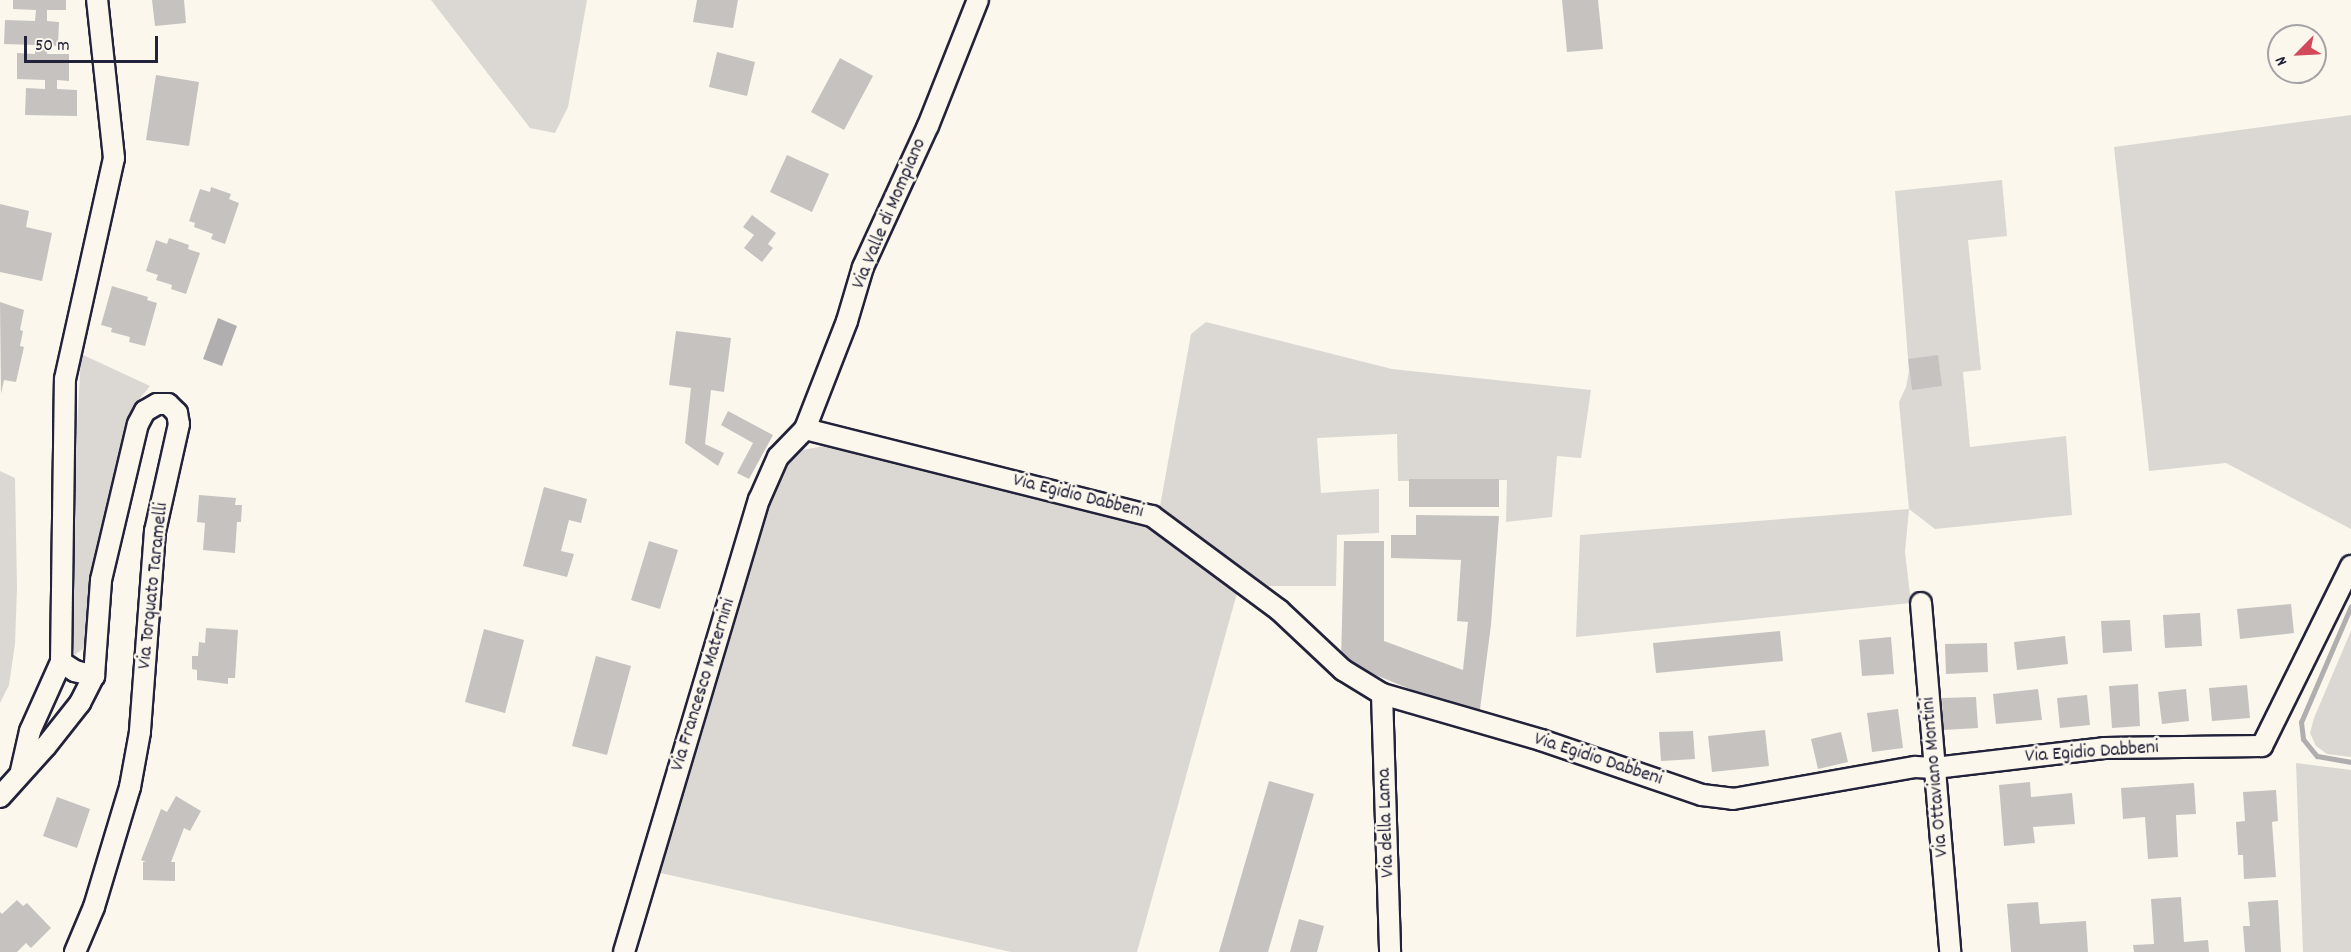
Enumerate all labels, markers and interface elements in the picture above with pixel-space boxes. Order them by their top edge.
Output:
scale bar [27,24,160,62]
north arrow [2267,24,2327,84]
text: 50 m [35,34,70,59]
text: N [2270,52,2294,69]
street label: Via Valle di Mompiano [847,135,933,293]
street label: Via Egidio Dabbeni [1010,469,1146,525]
street label: Via Torquato Taramelli [133,501,175,671]
street label: Via Francesco Maternini [666,596,742,774]
street label: Via Ottaviano Montini [1917,696,1955,858]
street label: Via Egidio Dabbeni [1531,728,1665,792]
street label: Via Egidio Dabbeni [2024,736,2160,770]
street label: Via della Lama [1373,768,1401,878]

